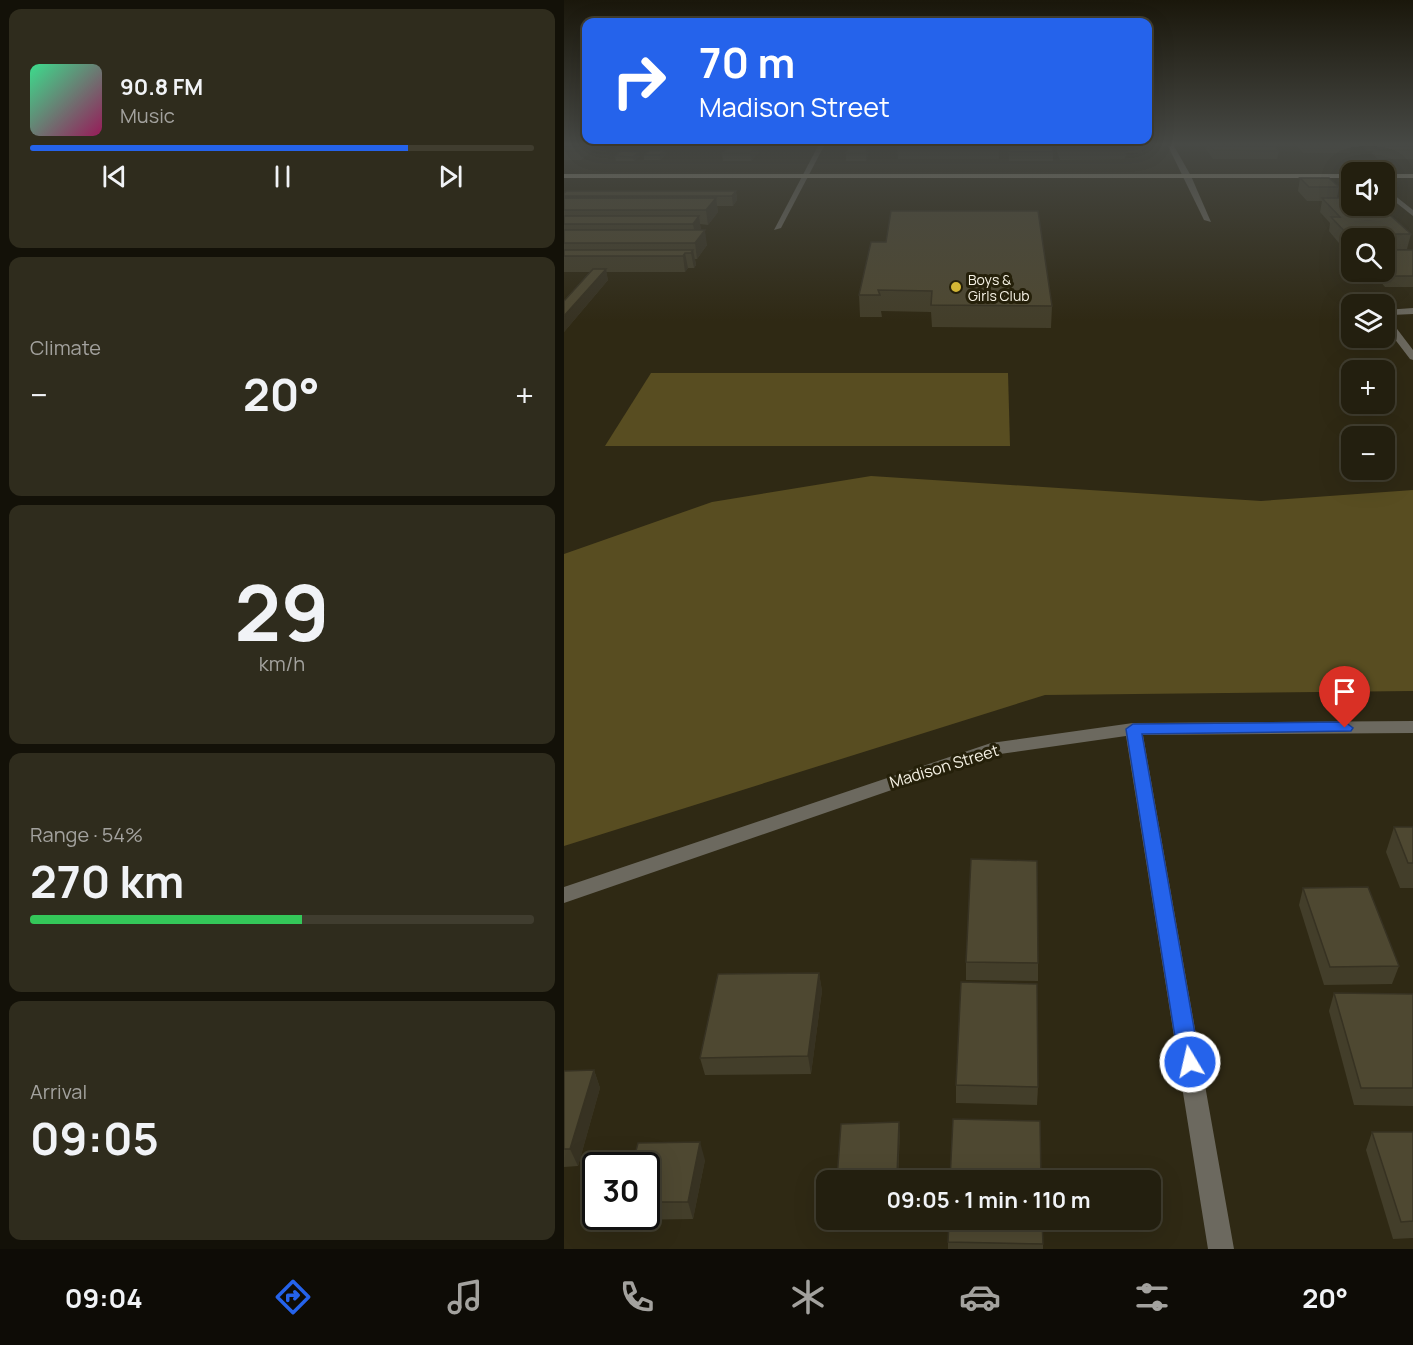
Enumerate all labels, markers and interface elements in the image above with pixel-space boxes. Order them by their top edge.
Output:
text: 70 m [699,33,795,91]
icon: right [600,42,678,120]
text: 90.8 FM [120,72,203,102]
text: Madison Street [699,88,890,125]
text: Music [120,102,175,129]
icon: previous [98,160,131,193]
icon: pause [266,160,299,193]
icon: next [434,160,467,193]
map controls [1341,162,1395,480]
button: sound [1341,162,1395,216]
button: search [1341,228,1395,282]
place label: Boys & Girls Club [968,270,1030,305]
marker: Boys & Girls Club [949,280,963,294]
button: layers [1341,294,1395,348]
text: Climate [30,334,101,361]
button: + [1341,360,1395,414]
text: 20° [243,363,320,425]
text: − [30,372,48,417]
text: + [515,372,534,417]
button: − [1341,426,1395,480]
text: 29 [235,558,329,664]
text: km/h [259,650,305,677]
pin [1319,666,1370,728]
icon: arrive [1328,675,1361,708]
street label: Madison Street [887,739,1001,793]
text: Range · 54% [30,821,143,848]
text: 270 km [30,850,184,912]
position arrow [1158,1030,1222,1094]
text: Arrival [30,1078,87,1105]
text: 09:05 [30,1107,159,1169]
speed limit sign: 30 [582,1152,660,1230]
text: 09:05 · 1 min · 110 m [886,1185,1091,1215]
icon: directions [272,1276,314,1318]
icon: music [444,1276,486,1318]
icon: phone [616,1276,658,1318]
icon: climate [787,1276,829,1318]
icon: car [959,1276,1001,1318]
icon: filters [1131,1276,1173,1318]
text: 09:04 [65,1279,143,1316]
text: 20° [1302,1279,1348,1316]

